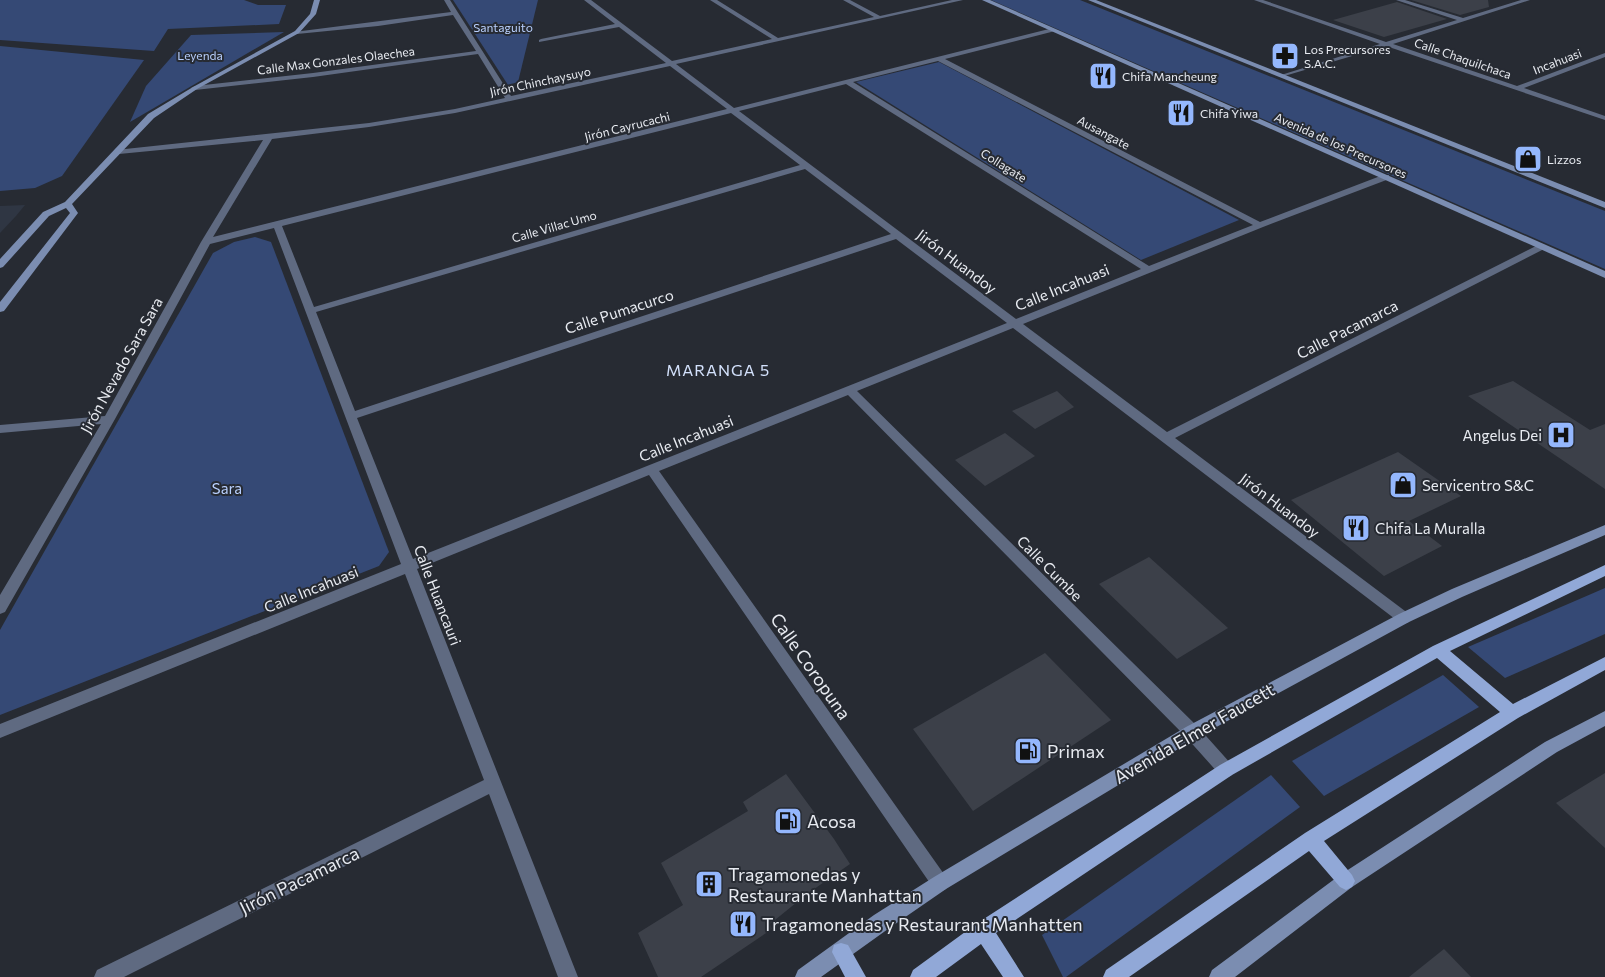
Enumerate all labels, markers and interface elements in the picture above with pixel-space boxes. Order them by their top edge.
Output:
park label: Santaguito [473,20,533,34]
street label: Calle Chaquilchaca [1413,35,1513,81]
pharmacy icon: Los Precursores S.A.C. [1270,41,1300,71]
place label: Los Precursores S.A.C. [1304,42,1390,70]
street label: Calle Max Gonzales Olaechea [256,43,416,77]
street label: Incahuasi [1531,45,1583,77]
park label: Leyenda [177,48,223,62]
restaurant icon: Chifa Mancheung [1088,61,1118,91]
street label: Jirón Chinchaysuyo [488,63,592,100]
place label: Chifa Mancheung [1122,69,1218,83]
restaurant icon: Chifa Yiwa [1166,98,1196,128]
place label: Chifa Yiwa [1200,106,1258,120]
street label: Jirón Cayrucachi [583,109,671,144]
street label: Avenida de los Precursores [1273,109,1409,181]
street label: Ausangate [1075,112,1133,152]
shop icon: Lizzos [1513,144,1543,174]
street label: Collagate [978,145,1030,185]
place label: Lizzos [1547,152,1581,166]
street label: Calle Villac Umo [510,207,598,245]
street label: Jirón Huandoy [913,225,1001,297]
street label: Calle Incahuasi [1012,260,1112,314]
street label: Calle Pumacurco [562,285,676,337]
street label: Jirón Nevado Sara Sara [76,294,166,436]
street label: Calle Pacamarca [1293,296,1401,362]
district label: MARANGA 5 [666,360,770,379]
street label: Calle Incahuasi [636,411,736,465]
hospital icon: Angelus Dei [1546,420,1576,450]
place label: Angelus Dei [1462,426,1542,444]
street label: Jirón Huandoy [1236,469,1324,541]
shop icon: Servicentro S&C [1388,470,1418,500]
place label: Servicentro S&C [1422,476,1534,494]
park label: Sara [212,479,242,497]
restaurant icon: Chifa La Muralla [1341,513,1371,543]
place label: Chifa La Muralla [1375,519,1485,537]
street label: Calle Cumbe [1014,532,1086,604]
street label: Calle Huancauri [411,542,465,648]
street label: Calle Incahuasi [261,562,361,616]
street label: Calle Coropuna [766,609,856,723]
street label: Avenida Elmer Faucett [1110,678,1278,788]
fuel station icon: Primax [1013,736,1043,766]
place label: Primax [1047,740,1105,762]
fuel station icon: Acosa [773,806,803,836]
place label: Acosa [807,810,856,832]
street label: Jirón Pacamarca [235,841,363,919]
place label: Tragamonedas y Restaurante Manhattan [728,863,922,906]
building icon: Tragamonedas y Restaurante Manhattan [694,869,724,899]
restaurant icon: Tragamonedas y Restaurant Manhatten [728,909,758,939]
place label: Tragamonedas y Restaurant Manhatten [762,913,1082,935]

